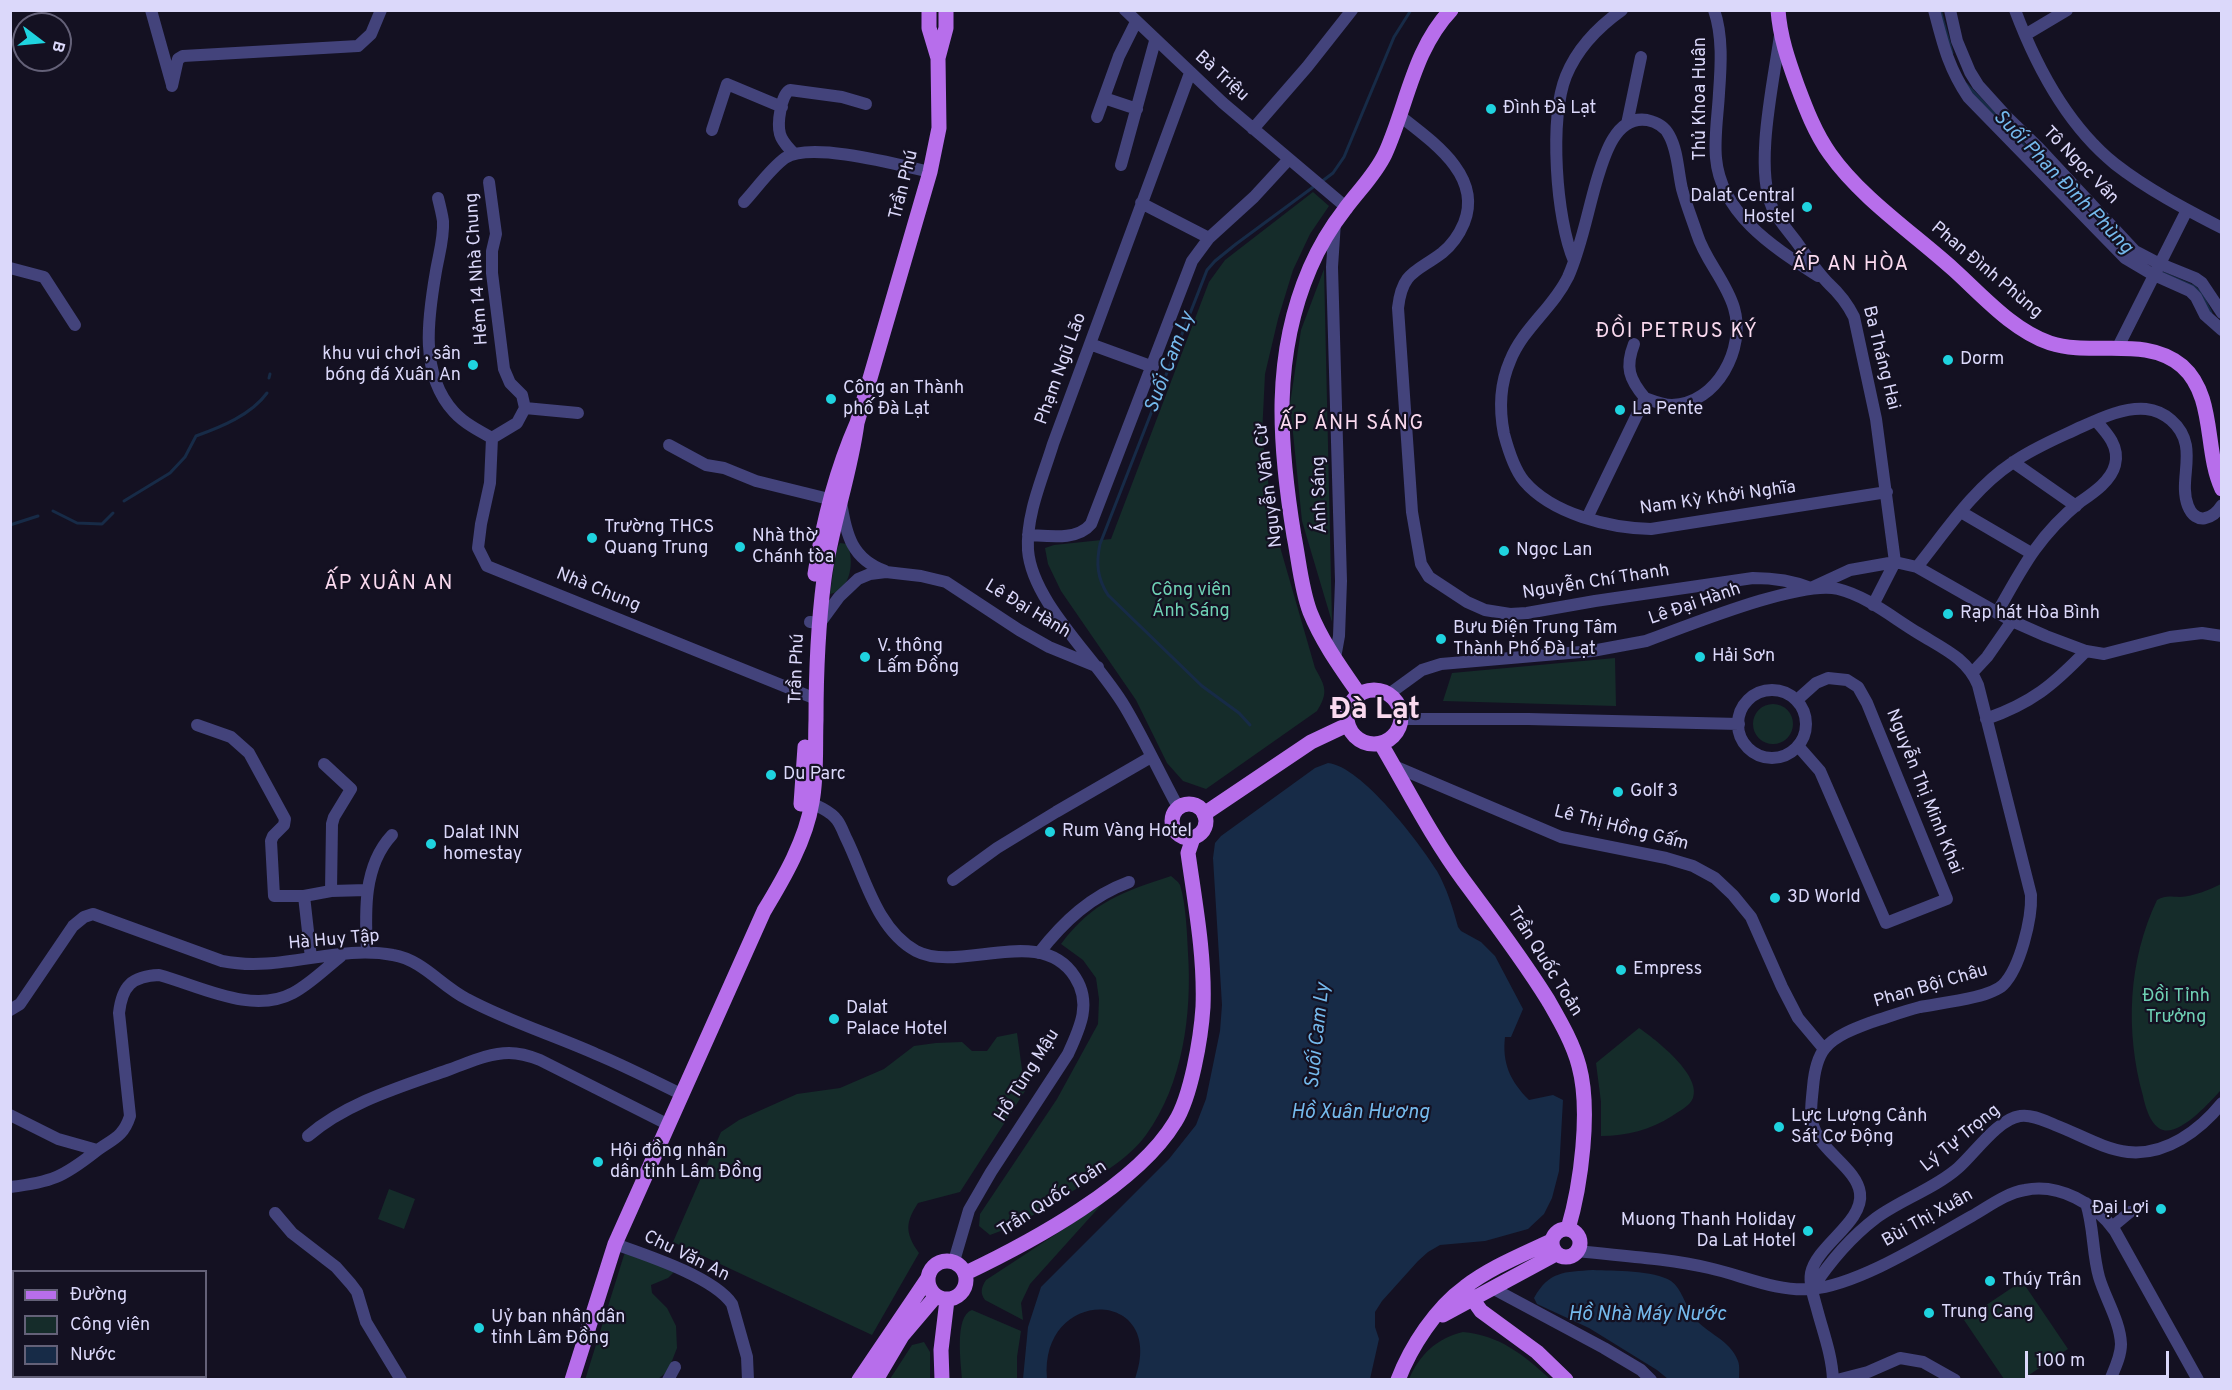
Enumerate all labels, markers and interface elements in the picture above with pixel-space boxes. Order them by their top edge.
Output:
north arrow [12,12,72,72]
street label: Thủ Khoa Huân [1690,37,1712,161]
text: B [46,38,69,54]
street label: Bà Triệu [1189,47,1253,107]
place label: Đình Đà Lạt [1503,98,1596,120]
marker: Đình Đà Lạt [1484,102,1498,116]
water label: Suối Phan Đình Phùng [1987,106,2137,260]
street label: Tô Ngọc Vân [2037,122,2123,210]
street label: Trần Phú [886,148,924,222]
place label: Dalat Central Hostel [1690,186,1795,228]
street label: Hẻm 14 Nhà Chung [462,192,494,346]
marker: Dalat Central Hostel [1800,200,1814,214]
street label: Phan Đình Phùng [1926,218,2046,324]
district label: ẤP AN HÒA [1792,254,1910,278]
street label: Ba Tháng Hai [1857,304,1903,412]
water label: Suối Cam Ly [1141,309,1201,417]
street label: Phạm Ngũ Lão [1032,310,1092,428]
district label: ĐỒI PETRUS KÝ [1596,321,1758,345]
place label: khu vui chơi , sân bóng đá Xuân An [322,344,461,386]
place label: Dorm [1960,349,2004,371]
marker: Dorm [1941,353,1955,367]
marker: khu vui chơi , sân bóng đá Xuân An [466,358,480,372]
place label: Công an Thành phố Đà Lạt [843,378,964,420]
marker: Công an Thành phố Đà Lạt [824,392,838,406]
place label: La Pente [1632,399,1703,421]
marker: La Pente [1613,403,1627,417]
district label: ẤP ÁNH SÁNG [1279,413,1425,437]
street label: Nguyễn Văn Cừ [1252,421,1288,549]
street label: Ánh Sáng [1309,456,1333,534]
street label: Nam Kỳ Khởi Nghĩa [1639,477,1797,521]
place label: Trường THCS Quang Trung [604,517,714,560]
place label: Nhà thờ Chánh tòa [752,526,834,568]
marker: Trường THCS Quang Trung [585,531,599,545]
marker: Nhà thờ Chánh tòa [733,540,747,554]
place label: Ngọc Lan [1516,540,1592,562]
marker: Ngọc Lan [1497,544,1511,558]
street label: Nguyễn Chí Thanh [1521,561,1671,605]
street label: Nhà Chung [553,564,643,618]
district label: ẤP XUÂN AN [324,573,454,597]
street label: Lê Đại Hành [980,576,1074,644]
street label: Lê Đại Hành [1646,579,1744,631]
park label: Công viên Ánh Sáng [1151,580,1231,622]
place label: Rạp hát Hòa Bình [1960,603,2100,625]
marker: Rạp hát Hòa Bình [1941,607,1955,621]
place label: Bưu Điện Trung Tâm Thành Phố Đà Lạt [1453,618,1618,660]
marker: Bưu Điện Trung Tâm Thành Phố Đà Lạt [1434,632,1448,646]
street label: Trần Phú [786,633,810,705]
place label: V. thông Lấm Đồng [877,636,959,678]
place label: Hải Sơn [1712,646,1775,668]
marker: V. thông Lấm Đồng [858,650,872,664]
marker: Hải Sơn [1693,650,1707,664]
district label: Đà Lạt [1330,694,1420,730]
street label: Nguyễn Thị Minh Khai [1880,706,1966,878]
place label: Du Parc [783,764,846,786]
marker: Du Parc [764,768,778,782]
place label: Golf 3 [1630,781,1678,803]
marker: Golf 3 [1611,785,1625,799]
street label: Lê Thị Hồng Gấm [1551,802,1691,856]
place label: Rum Vàng Hotel [1062,821,1192,843]
place label: Dalat INN homestay [443,823,522,866]
marker: Rum Vàng Hotel [1043,825,1057,839]
marker: Dalat INN homestay [424,837,438,851]
place label: 3D World [1787,887,1861,909]
marker: 3D World [1768,891,1782,905]
street label: Trần Quốc Toản [1502,903,1586,1021]
street label: Hà Huy Tập [287,926,381,956]
place label: Empress [1633,959,1702,981]
street label: Phan Bội Châu [1871,960,1991,1014]
marker: Empress [1614,963,1628,977]
water label: Suối Cam Ly [1302,982,1336,1090]
park label: Đồi Tỉnh Trưởng [2142,986,2210,1028]
place label: Dalat Palace Hotel [846,998,947,1040]
marker: Dalat Palace Hotel [827,1012,841,1026]
street label: Hồ Tùng Mậu [991,1026,1065,1126]
street label: Lý Tự Trọng [1917,1100,2005,1178]
water label: Hồ Xuân Hương [1291,1102,1429,1126]
place label: Lực Lượng Cảnh Sát Cơ Động [1791,1106,1927,1148]
marker: Lực Lượng Cảnh Sát Cơ Động [1772,1120,1786,1134]
place label: Hội đồng nhân dân tỉnh Lâm Đồng [610,1141,762,1184]
marker: Hội đồng nhân dân tỉnh Lâm Đồng [591,1155,605,1169]
street label: Trần Quốc Toản [995,1157,1111,1243]
street label: Bùi Thị Xuân [1879,1185,1977,1253]
place label: Đại Lợi [2092,1198,2149,1220]
marker: Đại Lợi [2154,1202,2168,1216]
place label: Muong Thanh Holiday Da Lat Hotel [1621,1210,1796,1252]
marker: Muong Thanh Holiday Da Lat Hotel [1801,1224,1815,1238]
street label: Chu Văn An [639,1227,733,1287]
legend [12,1270,207,1378]
place label: Thúy Trân [2002,1270,2082,1292]
marker: Thúy Trân [1983,1274,1997,1288]
text: Đường [70,1284,127,1307]
place label: Trung Cang [1941,1302,2034,1324]
water label: Hồ Nhà Máy Nước [1568,1304,1726,1328]
marker: Trung Cang [1922,1306,1936,1320]
place label: Uỷ ban nhân dân tỉnh Lâm Đồng [491,1307,625,1350]
text: Công viên [70,1314,150,1337]
marker: Uỷ ban nhân dân tỉnh Lâm Đồng [472,1321,486,1335]
scale bar [2028,1339,2172,1377]
text: Nước [70,1344,116,1367]
text: 100 m [2036,1350,2085,1373]

